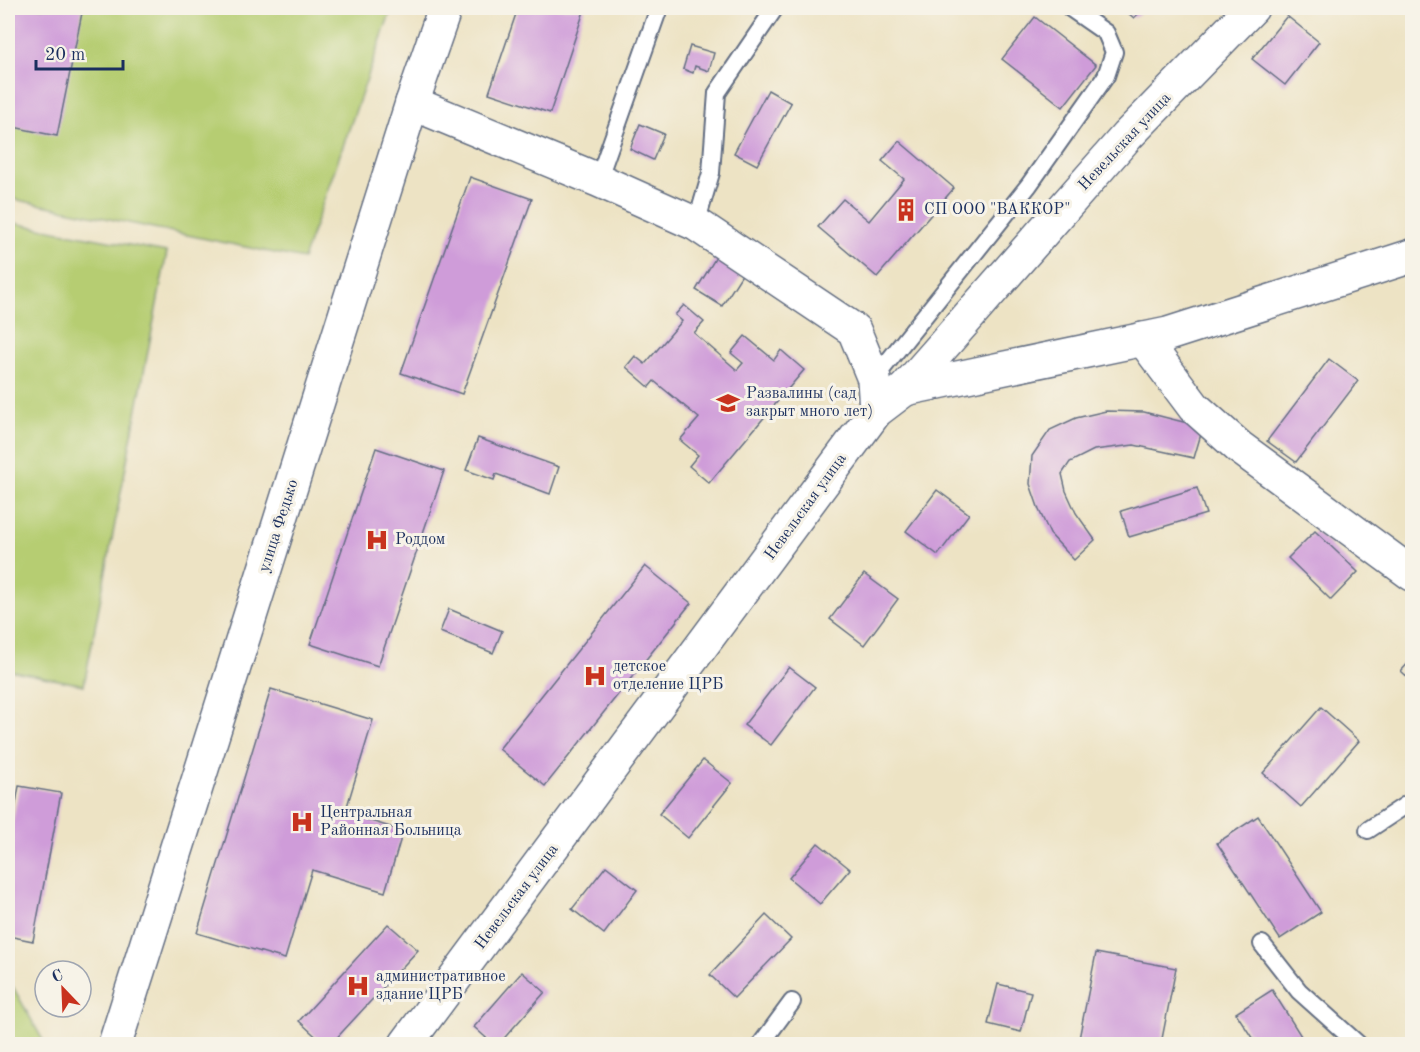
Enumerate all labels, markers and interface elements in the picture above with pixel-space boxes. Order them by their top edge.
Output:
scale bar [36,33,123,71]
text: 20 m [45,46,85,64]
street label: Невельская улица [1076,90,1174,194]
building icon: СП ООО "ВАККОР" [893,197,919,223]
place label: СП ООО "ВАККОР" [924,202,1071,218]
place label: Развалины (сад закрыт много лет) [746,385,873,420]
school or university icon: Развалины (сад закрыт много лет) [715,390,741,416]
street label: Невельская улица [762,451,850,563]
street label: улица Федько [256,478,302,574]
hospital icon: Роддом [364,527,390,553]
place label: Роддом [395,532,445,548]
place label: детское отделение ЦРБ [613,659,723,693]
hospital icon: детское отделение ЦРБ [582,663,608,689]
place label: Центральная Районная Больница [320,805,462,839]
hospital icon: Центральная Районная Больница [289,809,315,835]
street label: Невельская улица [472,841,562,953]
north arrow [33,959,93,1019]
text: С [50,968,66,986]
place label: административное здание ЦРБ [376,969,506,1003]
hospital icon: административное здание ЦРБ [345,973,371,999]

